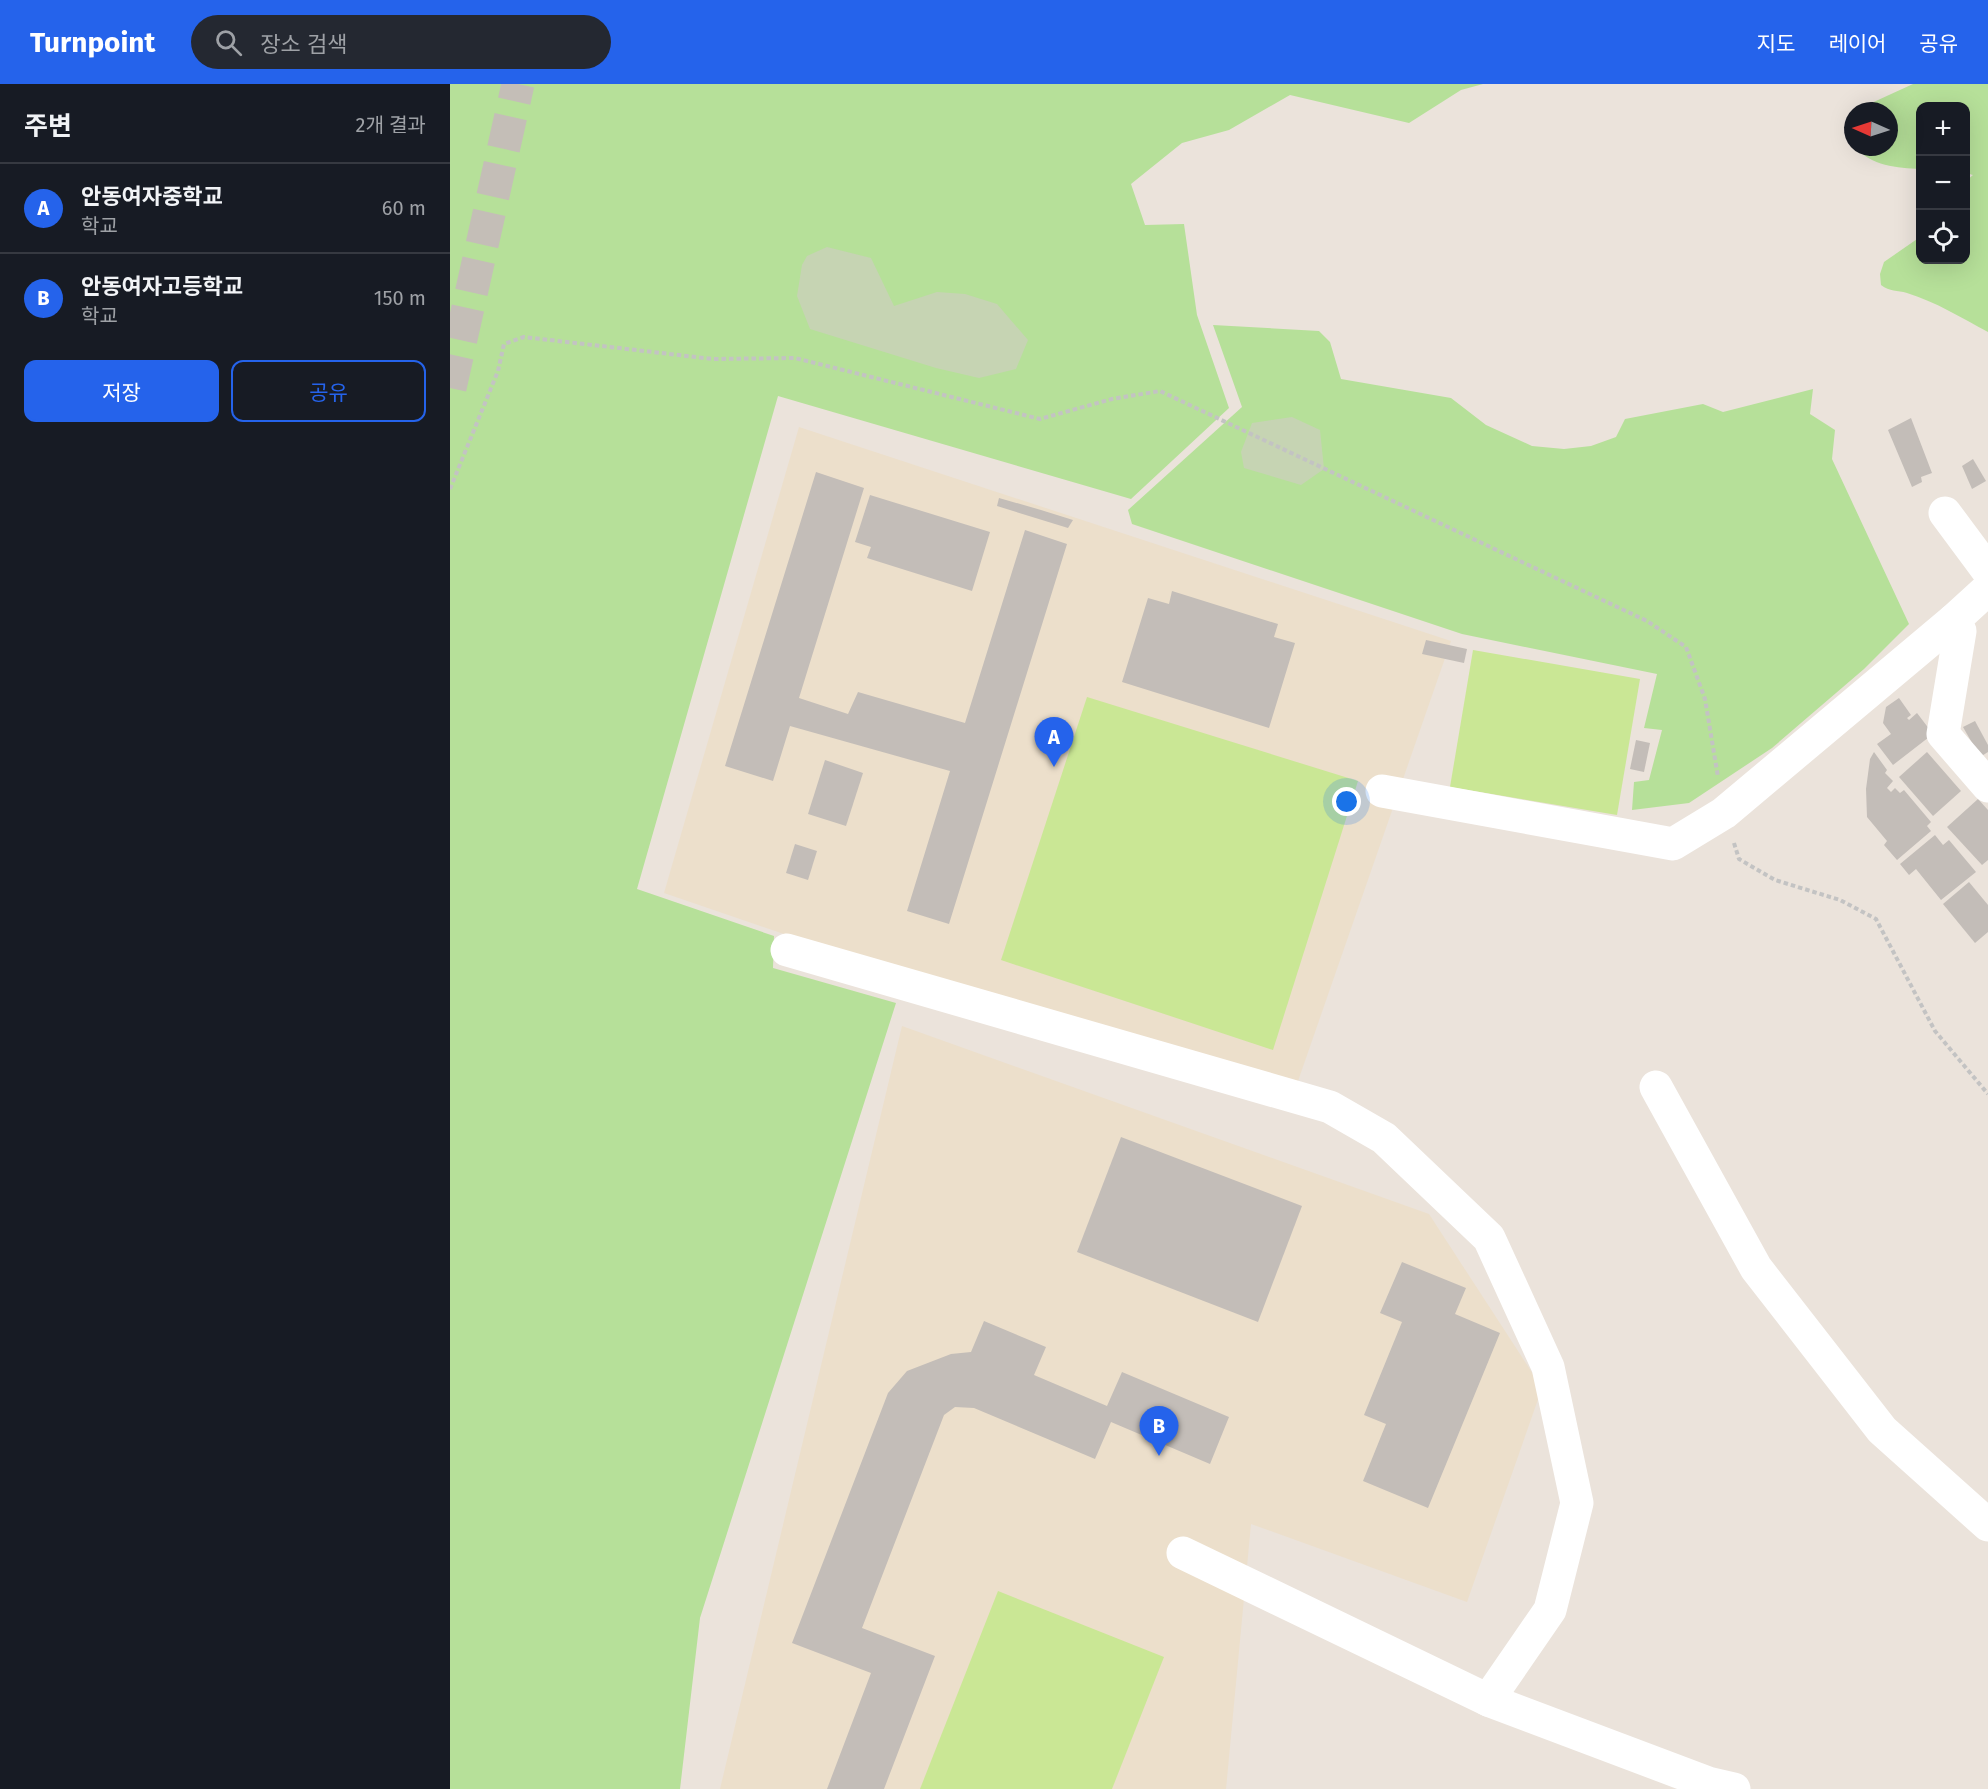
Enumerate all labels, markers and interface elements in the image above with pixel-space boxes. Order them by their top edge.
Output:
search box [191,15,611,69]
text: Turnpoint [30,26,155,59]
icon: search [212,26,245,59]
text: 장소 검색 [260,31,347,58]
text: 지도 [1757,31,1795,57]
text: 레이어 [1828,31,1886,57]
text: 공유 [1919,31,1958,57]
north arrow [1844,102,1898,156]
map controls [1916,102,1970,264]
button: + [1916,102,1970,156]
text: 주변 [24,111,72,142]
text: 2개 결과 [356,113,426,137]
button: − [1916,156,1970,210]
text: 안동여자중학교 [81,183,223,210]
text: A [38,196,49,220]
text: 60 m [382,196,426,220]
button: locate [1916,210,1970,264]
text: 학교 [81,214,118,238]
text: 안동여자고등학교 [81,273,243,300]
text: B [37,286,50,310]
text: 150 m [374,286,426,310]
text: 학교 [81,304,118,328]
button: 저장 [24,360,219,422]
button: 공유 [231,360,426,422]
pin: A [1034,718,1074,767]
your location [1332,787,1361,816]
pin: B [1140,1406,1178,1456]

